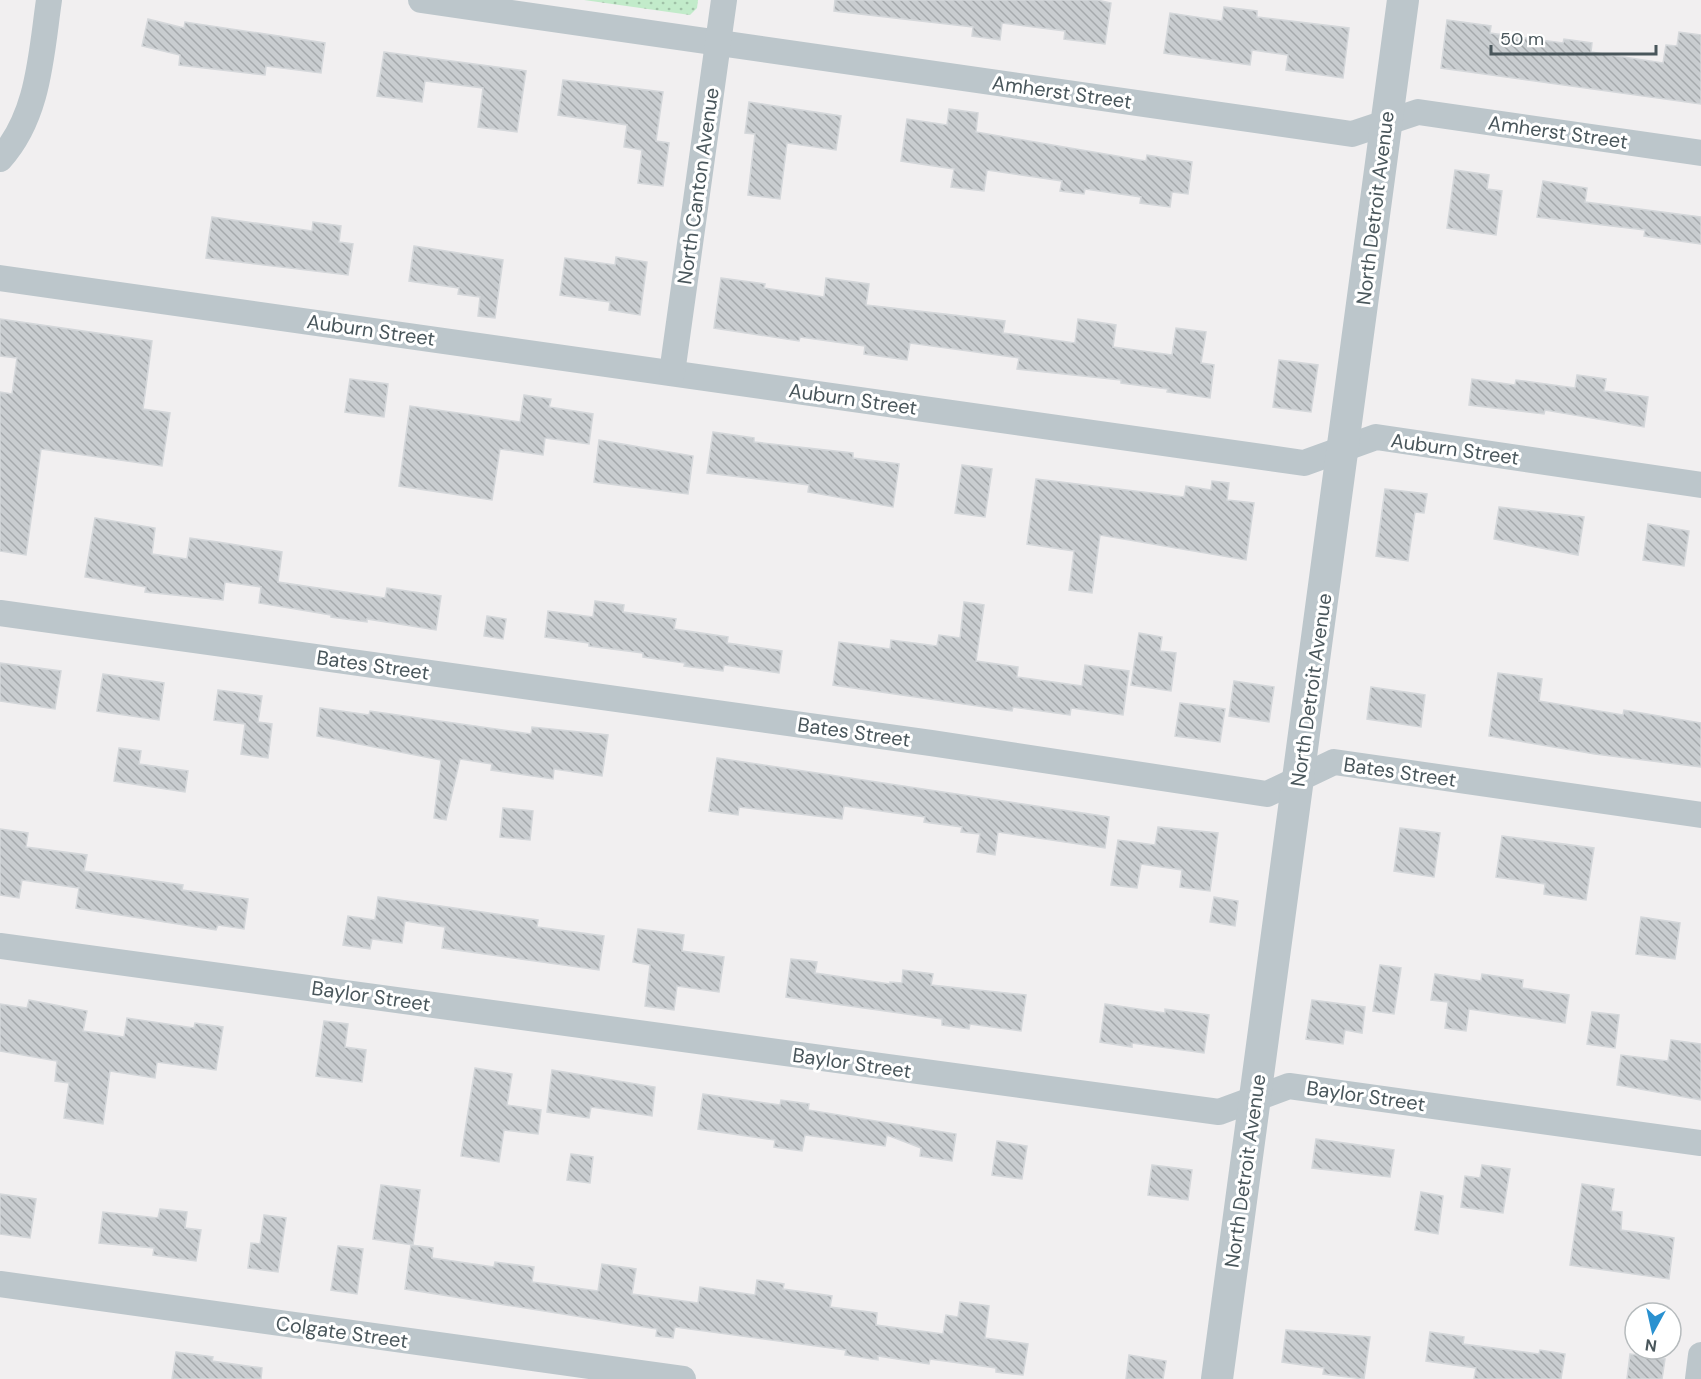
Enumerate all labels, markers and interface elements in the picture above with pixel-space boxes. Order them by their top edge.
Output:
scale bar [1491,18,1656,56]
text: 50 m [1500,27,1544,51]
street label: Amherst Street [990,69,1134,115]
street label: North Canton Avenue [671,86,725,286]
street label: Amherst Street [1486,109,1630,155]
street label: North Detroit Avenue [1350,110,1400,306]
street label: Auburn Street [305,308,437,352]
street label: Auburn Street [787,377,919,421]
street label: Auburn Street [1389,427,1521,471]
street label: North Detroit Avenue [1285,592,1337,788]
street label: Bates Street [315,644,431,686]
street label: Bates Street [796,711,912,753]
street label: Bates Street [1342,751,1458,793]
street label: Baylor Street [310,975,432,1017]
street label: Baylor Street [791,1042,913,1084]
street label: North Detroit Avenue [1219,1073,1271,1269]
street label: Baylor Street [1305,1075,1427,1117]
north arrow [1623,1301,1683,1361]
street label: Colgate Street [274,1310,410,1354]
text: N [1644,1334,1658,1357]

